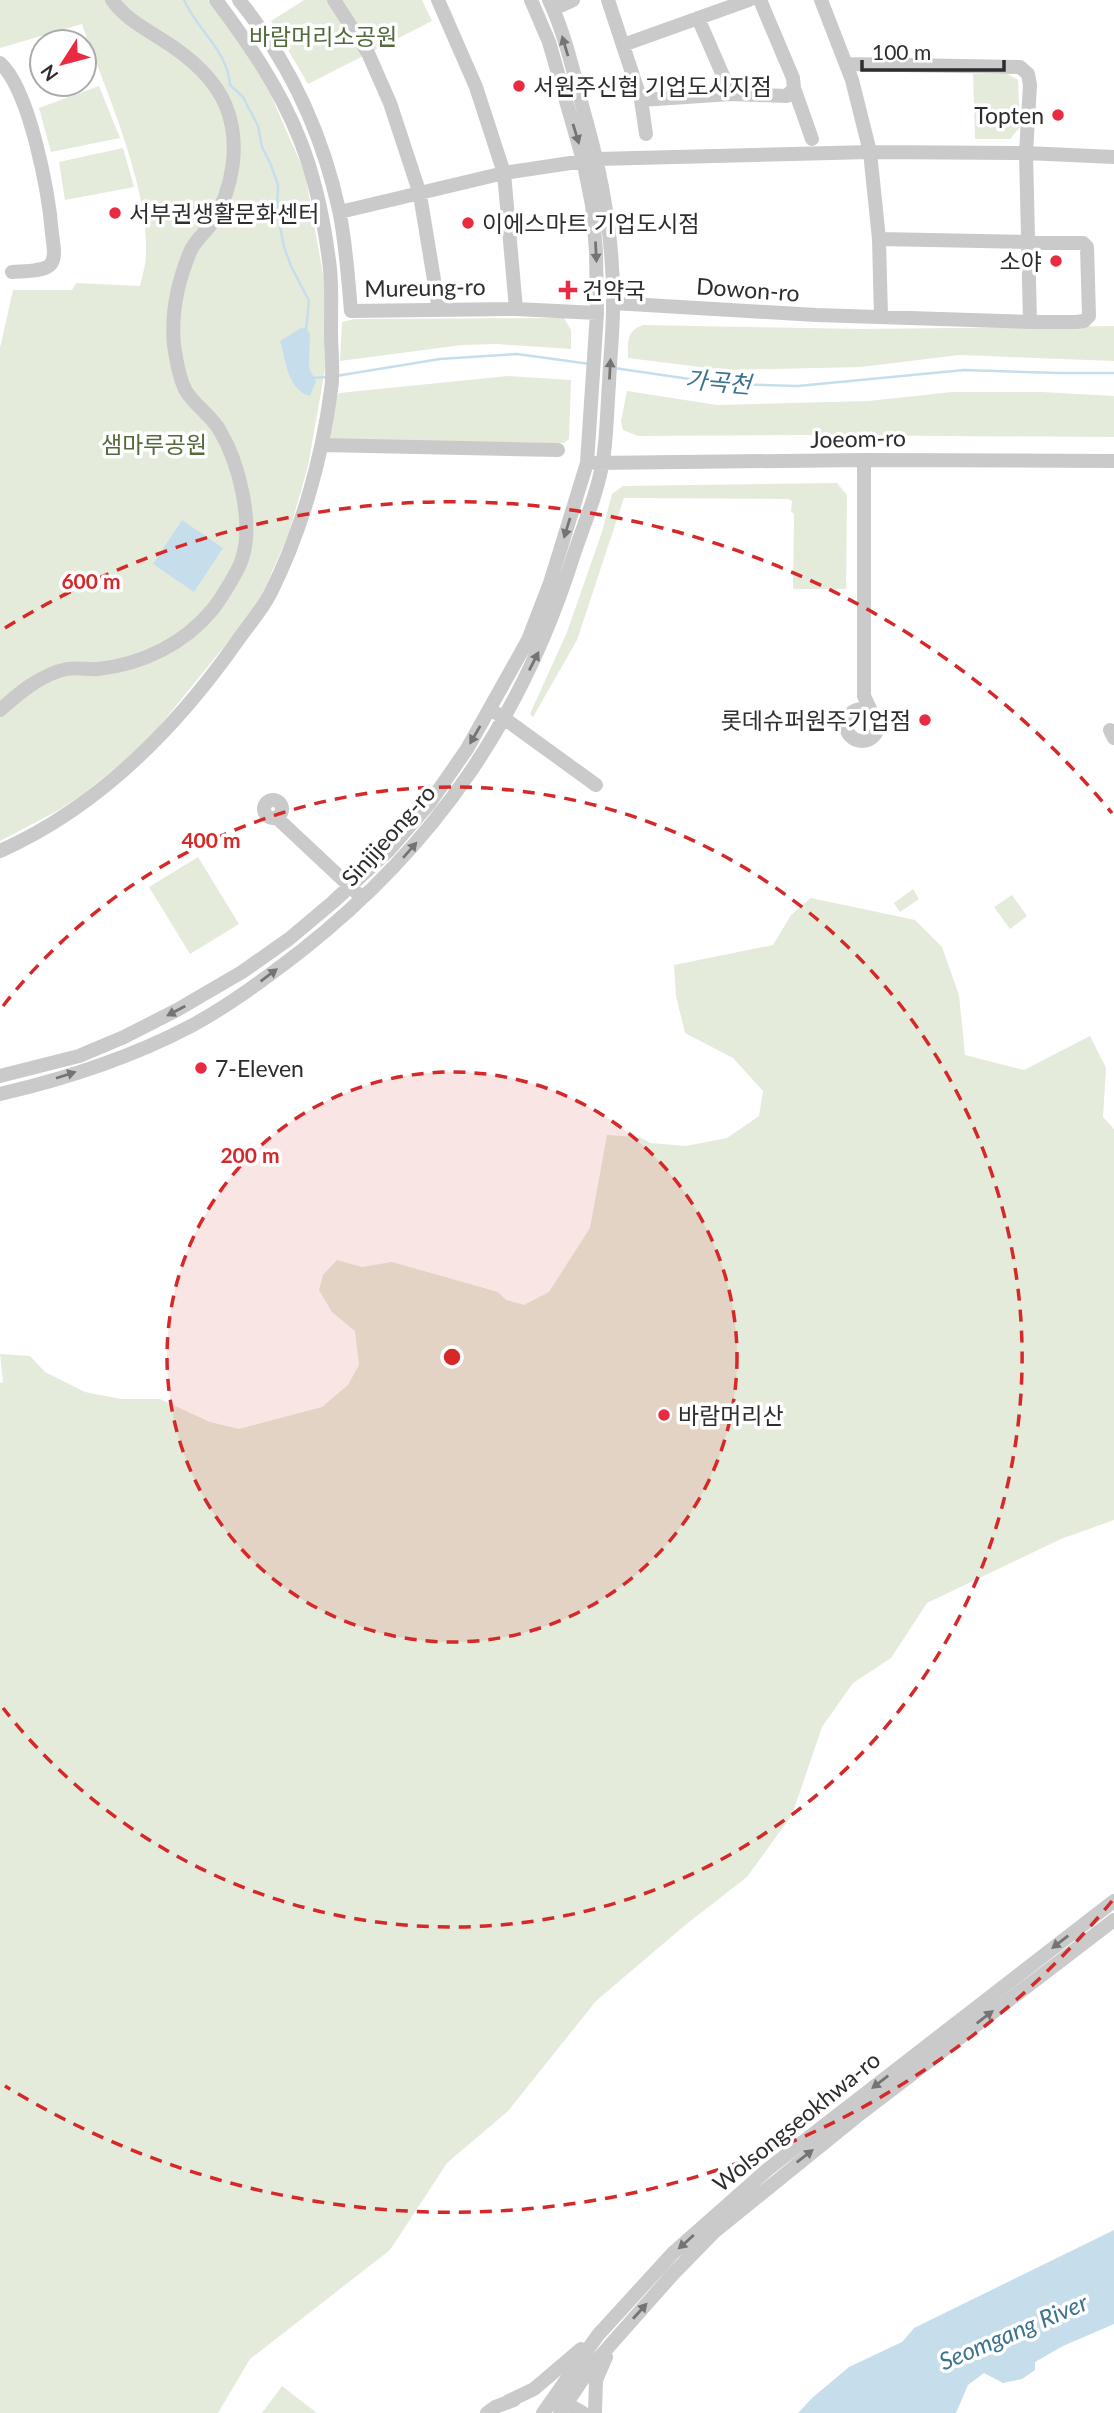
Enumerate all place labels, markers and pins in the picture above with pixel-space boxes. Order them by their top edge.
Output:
place label: 서원주신협 기업도시지점 [533,72,772,100]
marker: 서원주신협 기업도시지점 [511,78,527,94]
place label: Topten [974,101,1044,129]
marker: Topten [1050,107,1066,123]
place label: 서부권생활문화센터 [129,199,319,227]
marker: 서부권생활문화센터 [107,205,123,221]
place label: 이에스마트 기업도시점 [482,209,700,237]
marker: 이에스마트 기업도시점 [460,215,476,231]
place label: 소야 [1000,247,1042,275]
marker: 소야 [1048,253,1064,269]
place label: 건약국 [582,276,645,304]
marker: 건약국 [560,282,576,298]
place label: 롯데슈퍼원주기업점 [721,706,911,734]
marker: 롯데슈퍼원주기업점 [917,712,933,728]
place label: 7-Eleven [215,1054,304,1082]
marker: 7-Eleven [193,1060,209,1076]
centre of rings [440,1345,464,1369]
place label: 바람머리산 [678,1401,784,1429]
marker: 바람머리산 [656,1407,672,1423]

